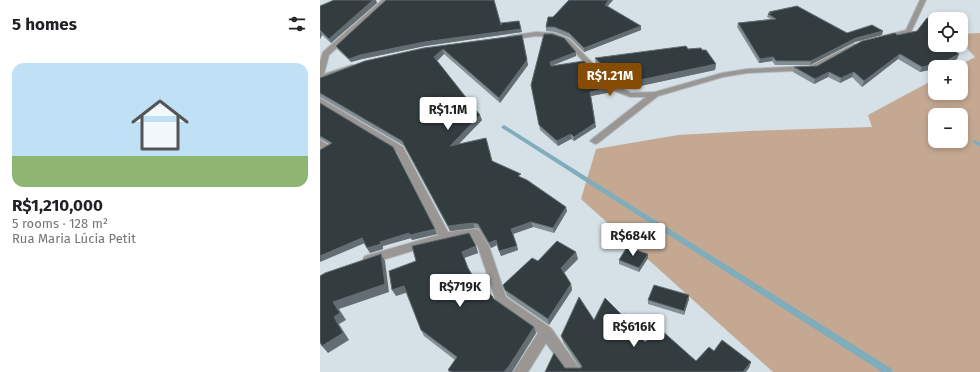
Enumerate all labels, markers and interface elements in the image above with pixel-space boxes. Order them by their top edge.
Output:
map controls [928,12,968,148]
button: locate [928,12,968,52]
icon: filters [286,13,308,35]
text: 5 homes [12,14,77,35]
button: + [928,60,968,100]
pin: R$1.21M [573,63,647,97]
text: R$1.21M [587,68,633,83]
icon: home [124,89,196,161]
pin: R$1.1M [415,97,481,131]
text: R$1.1M [429,102,467,117]
button: − [928,108,968,148]
text: R$1,210,000 [12,195,103,216]
text: 5 rooms · 128 m² [12,216,108,231]
pin: R$684K [600,223,666,257]
text: R$684K [610,228,656,243]
text: Rua Maria Lúcia Petit [12,231,136,246]
pin: R$719K [427,274,493,308]
text: R$719K [439,279,481,294]
pin: R$616K [601,314,667,348]
text: R$616K [612,319,656,334]

